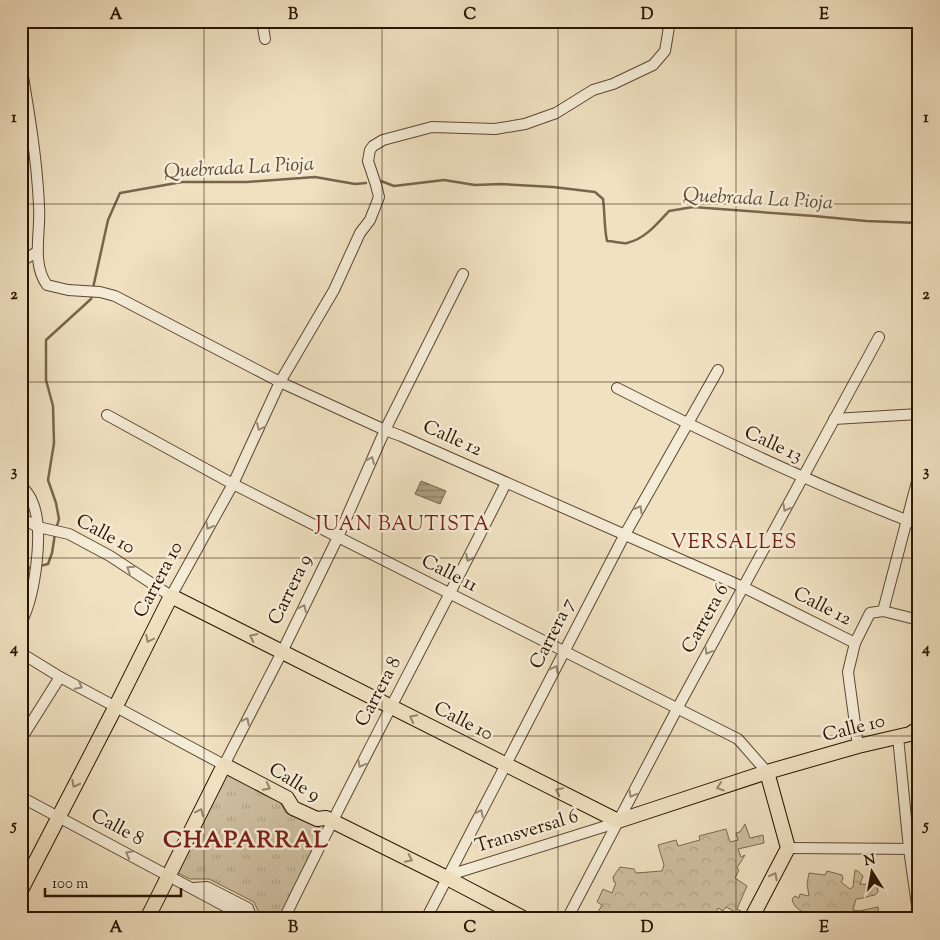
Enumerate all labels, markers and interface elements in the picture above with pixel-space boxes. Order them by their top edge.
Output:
text: A [110,4,123,27]
text: B [288,4,298,27]
text: C [464,4,477,27]
text: D [641,4,654,27]
text: E [819,4,829,27]
text: 1 [11,107,17,130]
text: 1 [923,107,929,130]
water label: Quebrada La Pioja [163,151,315,187]
water label: Quebrada La Pioja [682,182,834,218]
text: 2 [10,284,18,307]
text: 2 [922,284,930,307]
street label: Calle 12 [418,414,486,464]
street label: Calle 13 [740,420,806,470]
one-way arrow [255,422,266,431]
one-way arrow [365,456,376,465]
text: 3 [11,461,18,484]
text: 3 [923,461,930,484]
one-way arrow [782,503,792,512]
one-way arrow [632,506,642,515]
street label: Calle 10 [71,508,139,562]
district label: JUAN BAUTISTA [315,511,490,540]
one-way arrow [206,521,216,530]
district label: VERSALLES [671,529,797,558]
street label: Carrera 10 [128,537,190,623]
street label: Calle 11 [416,548,482,600]
street label: Carrera 9 [262,550,320,630]
one-way arrow [465,552,475,561]
one-way arrow [126,566,136,575]
street label: Carrera 6 [676,579,736,659]
street label: Calle 12 [788,581,856,633]
street label: Carrera 7 [524,594,583,674]
one-way arrow [297,604,308,613]
one-way arrow [249,633,258,643]
one-way arrow [145,634,155,643]
text: 4 [9,638,18,661]
text: 4 [921,638,930,661]
one-way arrow [705,646,715,655]
street label: Carrera 8 [349,652,409,732]
one-way arrow [549,665,559,674]
one-way arrow [74,680,83,690]
street label: Calle 10 [429,696,497,748]
street label: Calle 10 [820,708,888,750]
one-way arrow [410,714,419,724]
one-way arrow [240,718,250,727]
street label: Calle 9 [263,757,325,809]
one-way arrow [357,758,367,767]
one-way arrow [71,779,81,788]
one-way arrow [262,781,271,791]
one-way arrow [717,782,725,792]
one-way arrow [555,787,564,797]
one-way arrow [628,789,638,798]
street label: Calle 8 [86,803,148,853]
street label: Transversal 6 [472,803,582,861]
one-way arrow [194,809,204,818]
one-way arrow [474,809,484,818]
text: 5 [9,815,17,838]
text: 5 [921,815,929,838]
district label: CHAPARRAL [163,824,329,858]
north arrow [848,848,898,898]
one-way arrow [126,850,135,860]
text: N [863,850,877,872]
one-way arrow [404,853,413,863]
scale bar [45,865,181,897]
one-way arrow [768,872,778,881]
text: 100 m [52,874,89,895]
text: A [110,917,123,940]
text: B [288,917,298,940]
text: C [464,917,477,940]
text: D [641,917,654,940]
text: E [819,917,829,940]

